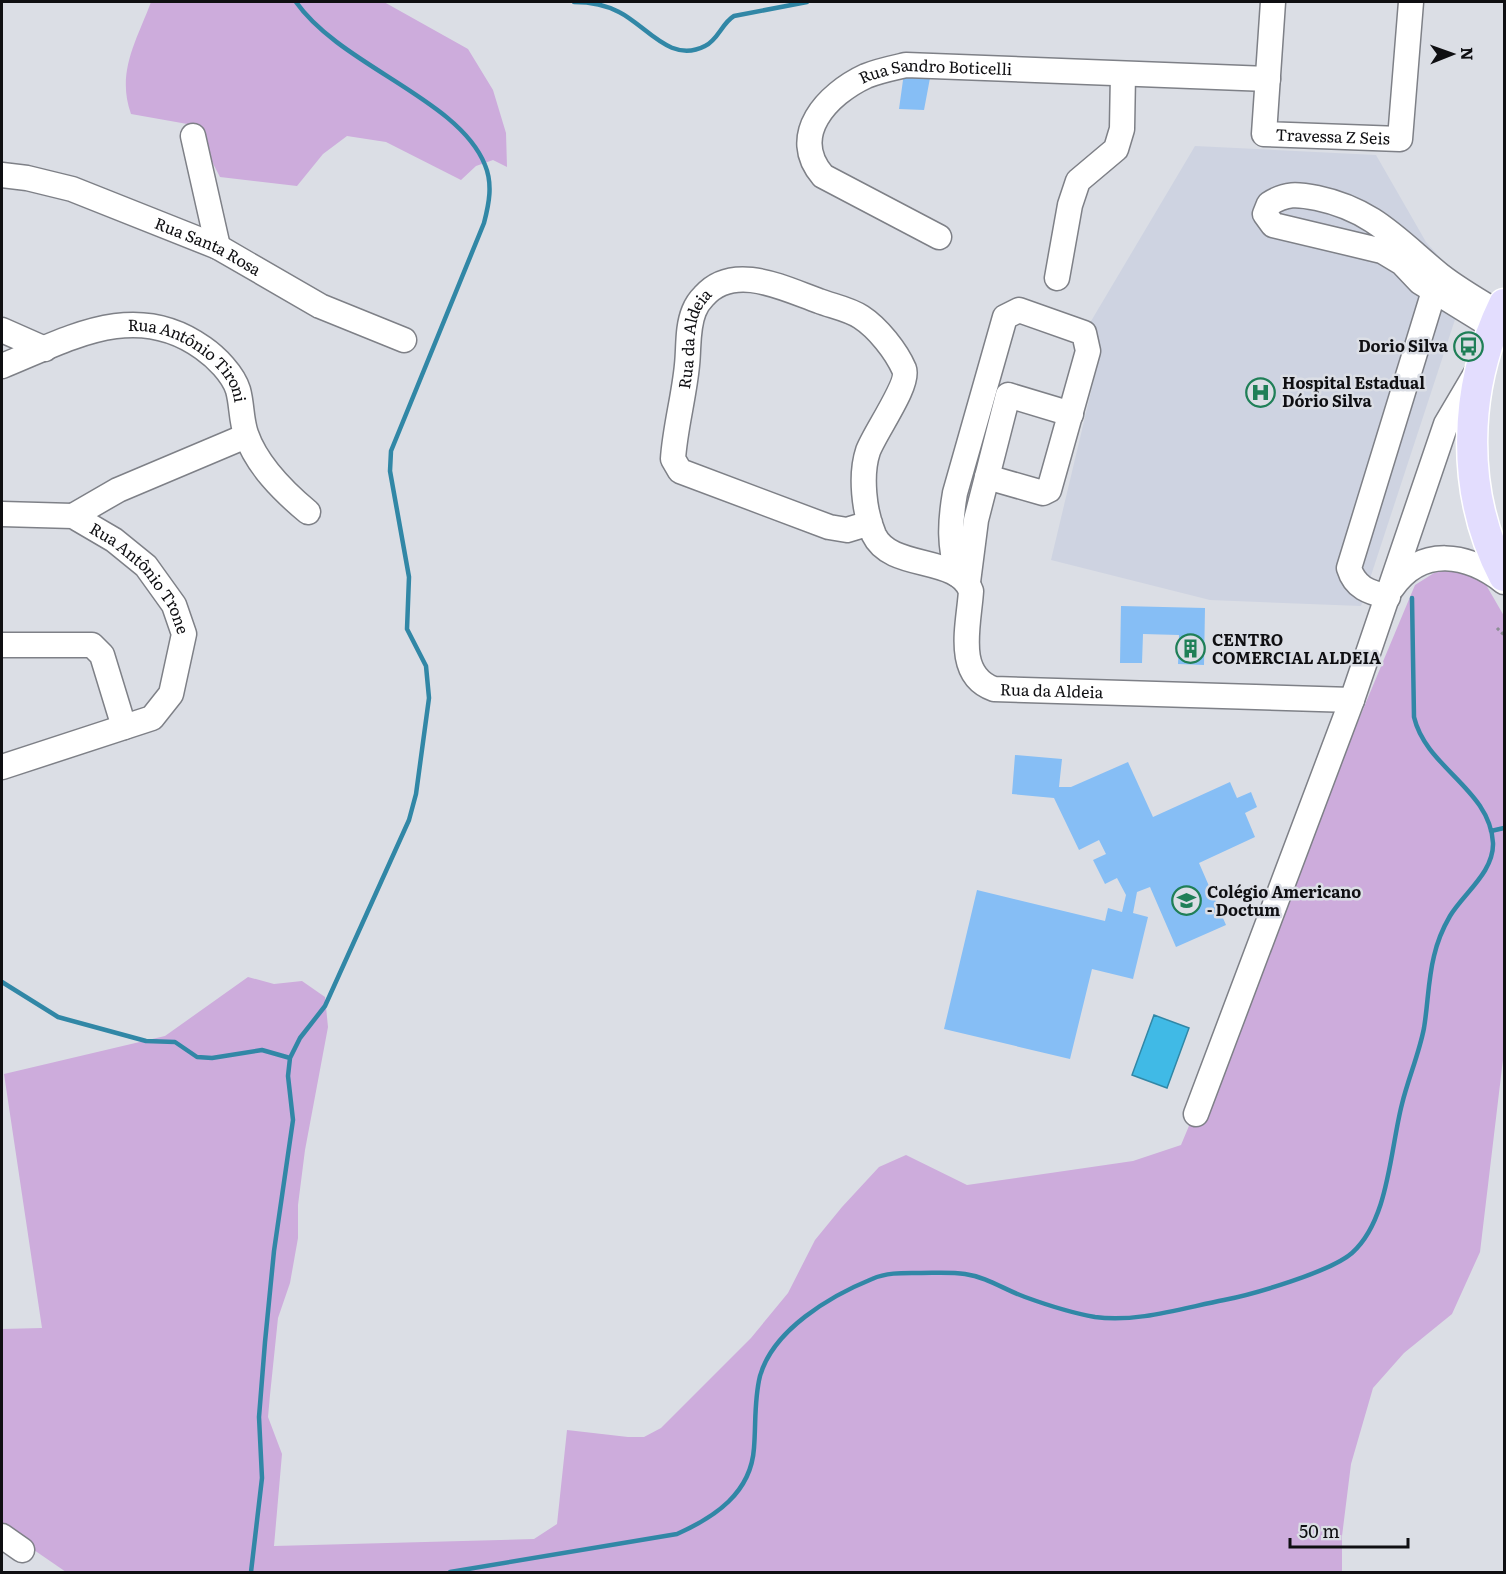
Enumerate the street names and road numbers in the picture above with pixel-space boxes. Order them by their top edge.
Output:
street label: Rua Sandro Boticelli [854,52,1013,89]
street label: Travessa Z Seis [1275,121,1390,150]
street label: Rua Santa Rosa [152,210,266,281]
street label: Rua da Aldeia [671,282,717,391]
street label: Rua Antônio Tironi [128,312,253,404]
street label: Rua Antônio Trone [86,516,196,637]
street label: Rua da Aldeia [1000,676,1104,703]

